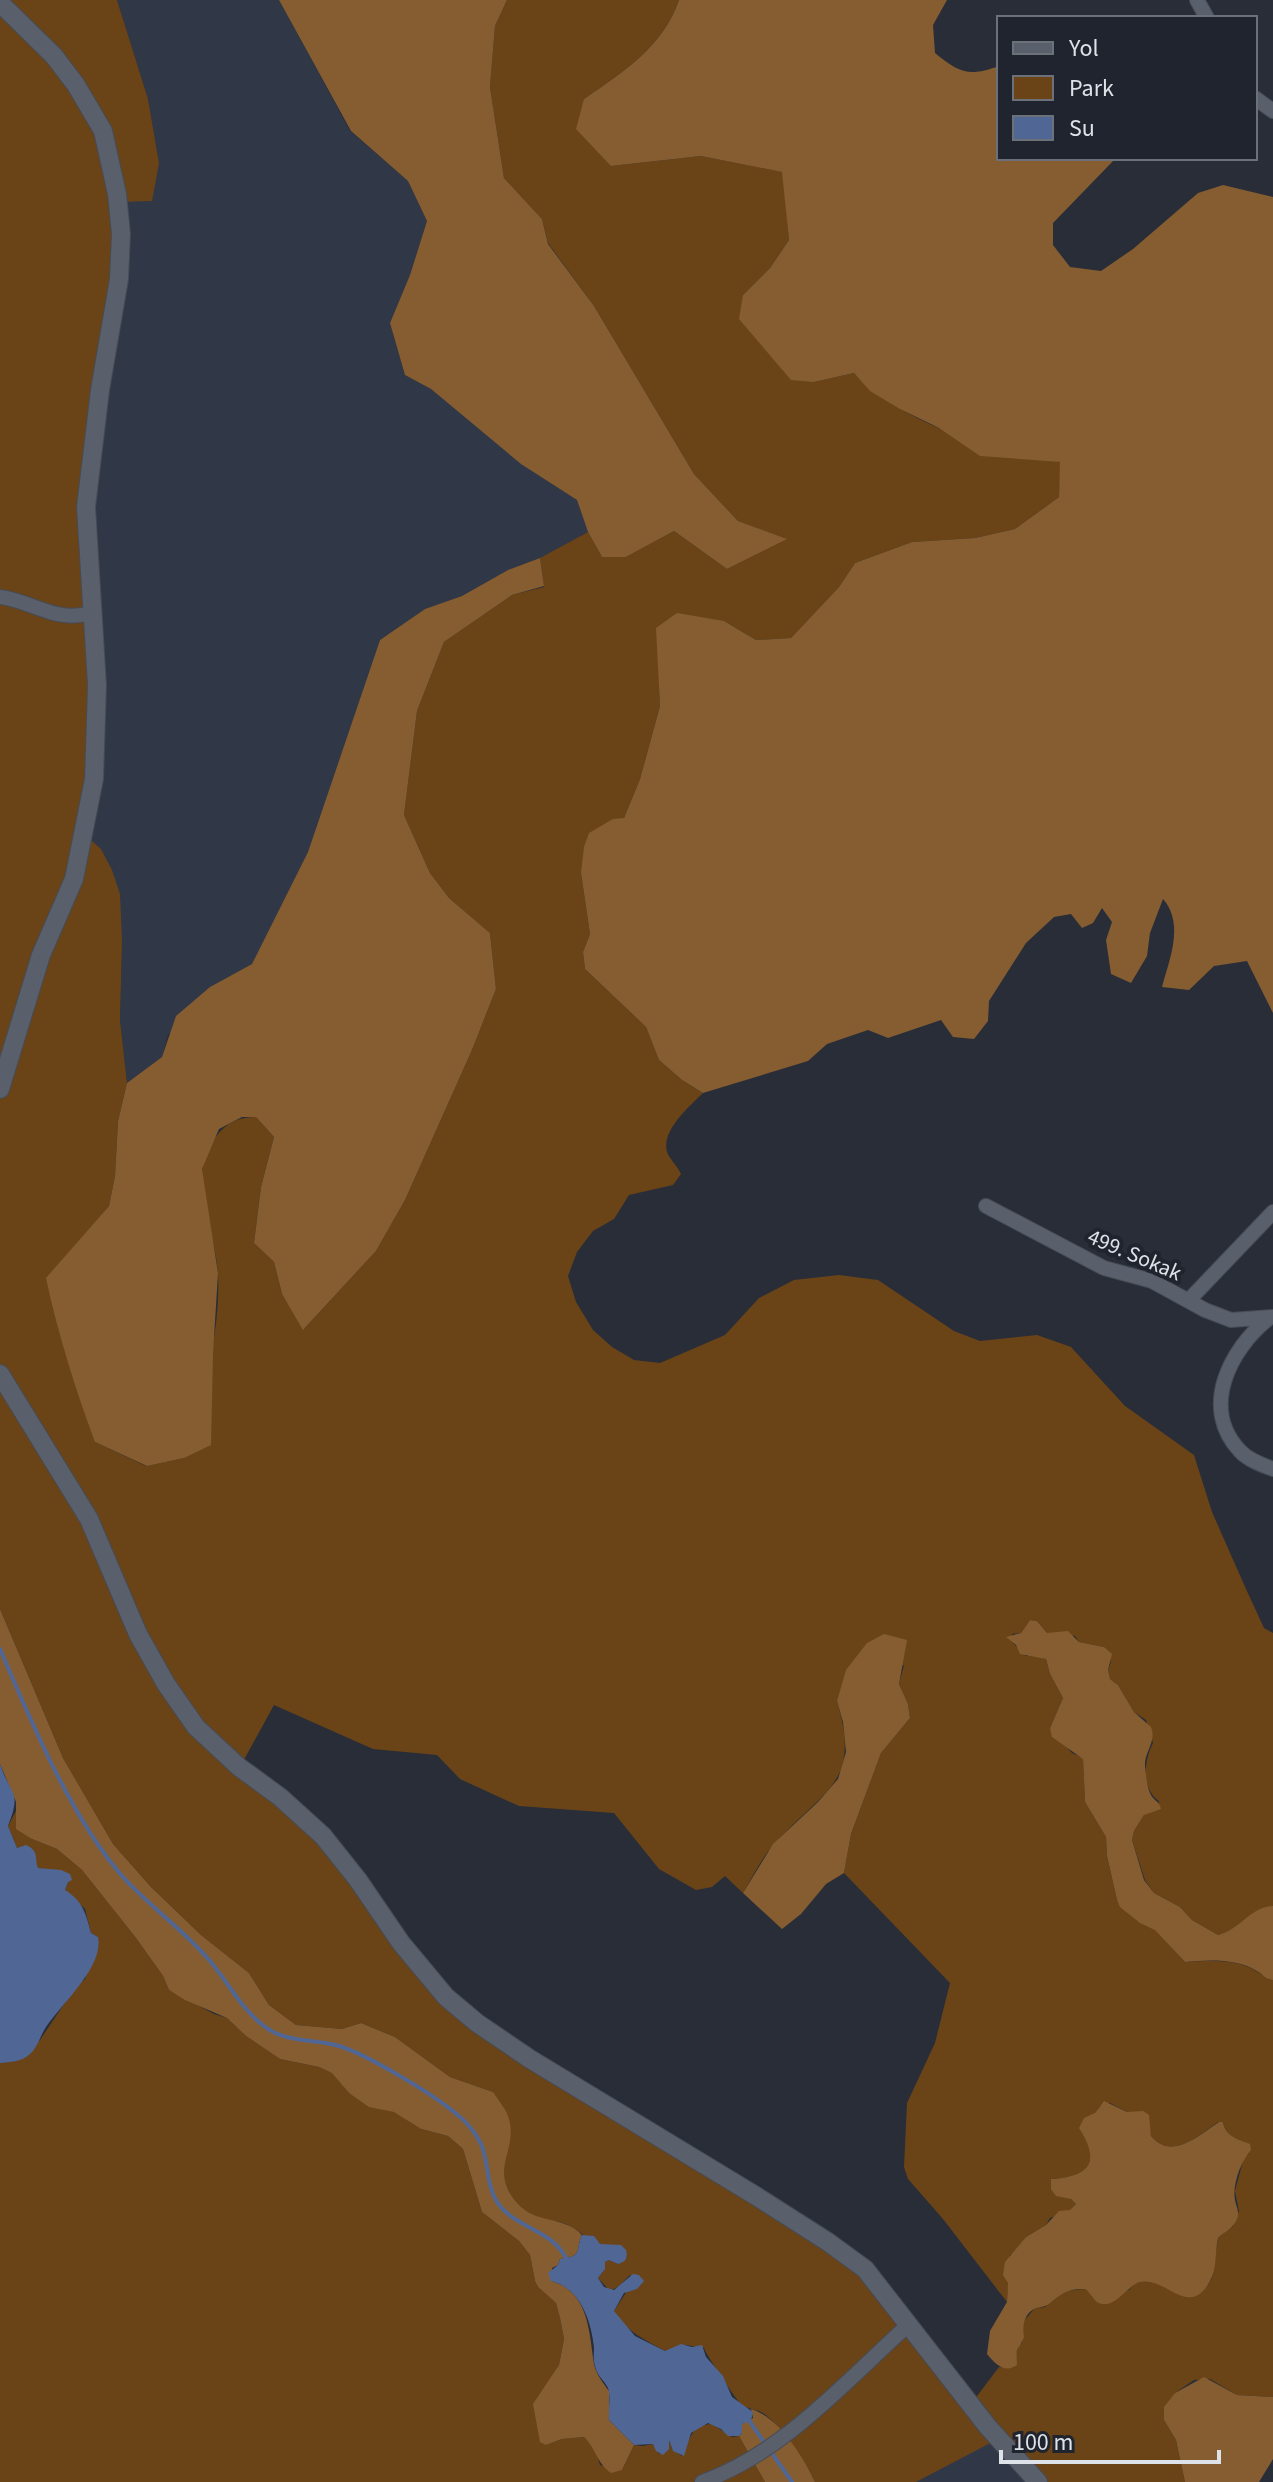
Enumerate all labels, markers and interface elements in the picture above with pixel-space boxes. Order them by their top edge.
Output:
legend [997,16,1257,160]
text: Yol [1068,31,1099,66]
text: Park [1069,71,1114,106]
text: Su [1069,111,1095,146]
street label: 499. Sokak [1083,1221,1187,1289]
scale bar [1001,2414,1219,2464]
text: 100 m [1013,2425,1073,2460]

